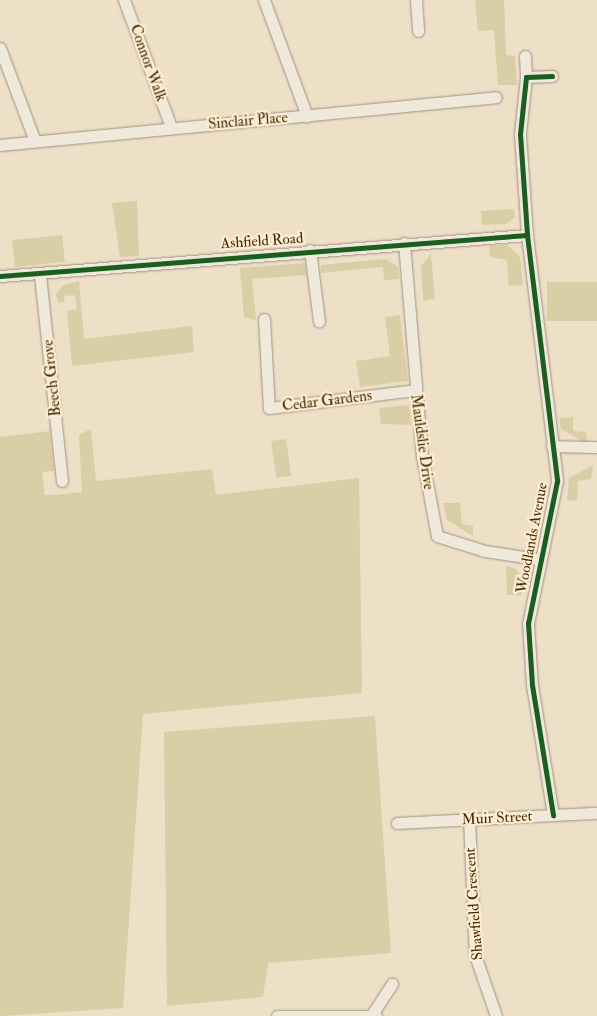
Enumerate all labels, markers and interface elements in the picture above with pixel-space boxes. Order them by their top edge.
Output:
street label: Connor Walk [126,22,170,104]
street label: Sinclair Place [207,109,289,133]
street label: Ashfield Road [220,229,304,253]
street label: Beech Grove [39,339,65,417]
street label: Cedar Gardens [281,387,373,415]
street label: Mauldslie Drive [406,393,438,491]
street label: Woodlands Avenue [512,481,552,595]
street label: Muir Street [461,807,533,829]
street label: Shawfield Crescent [461,847,487,961]

